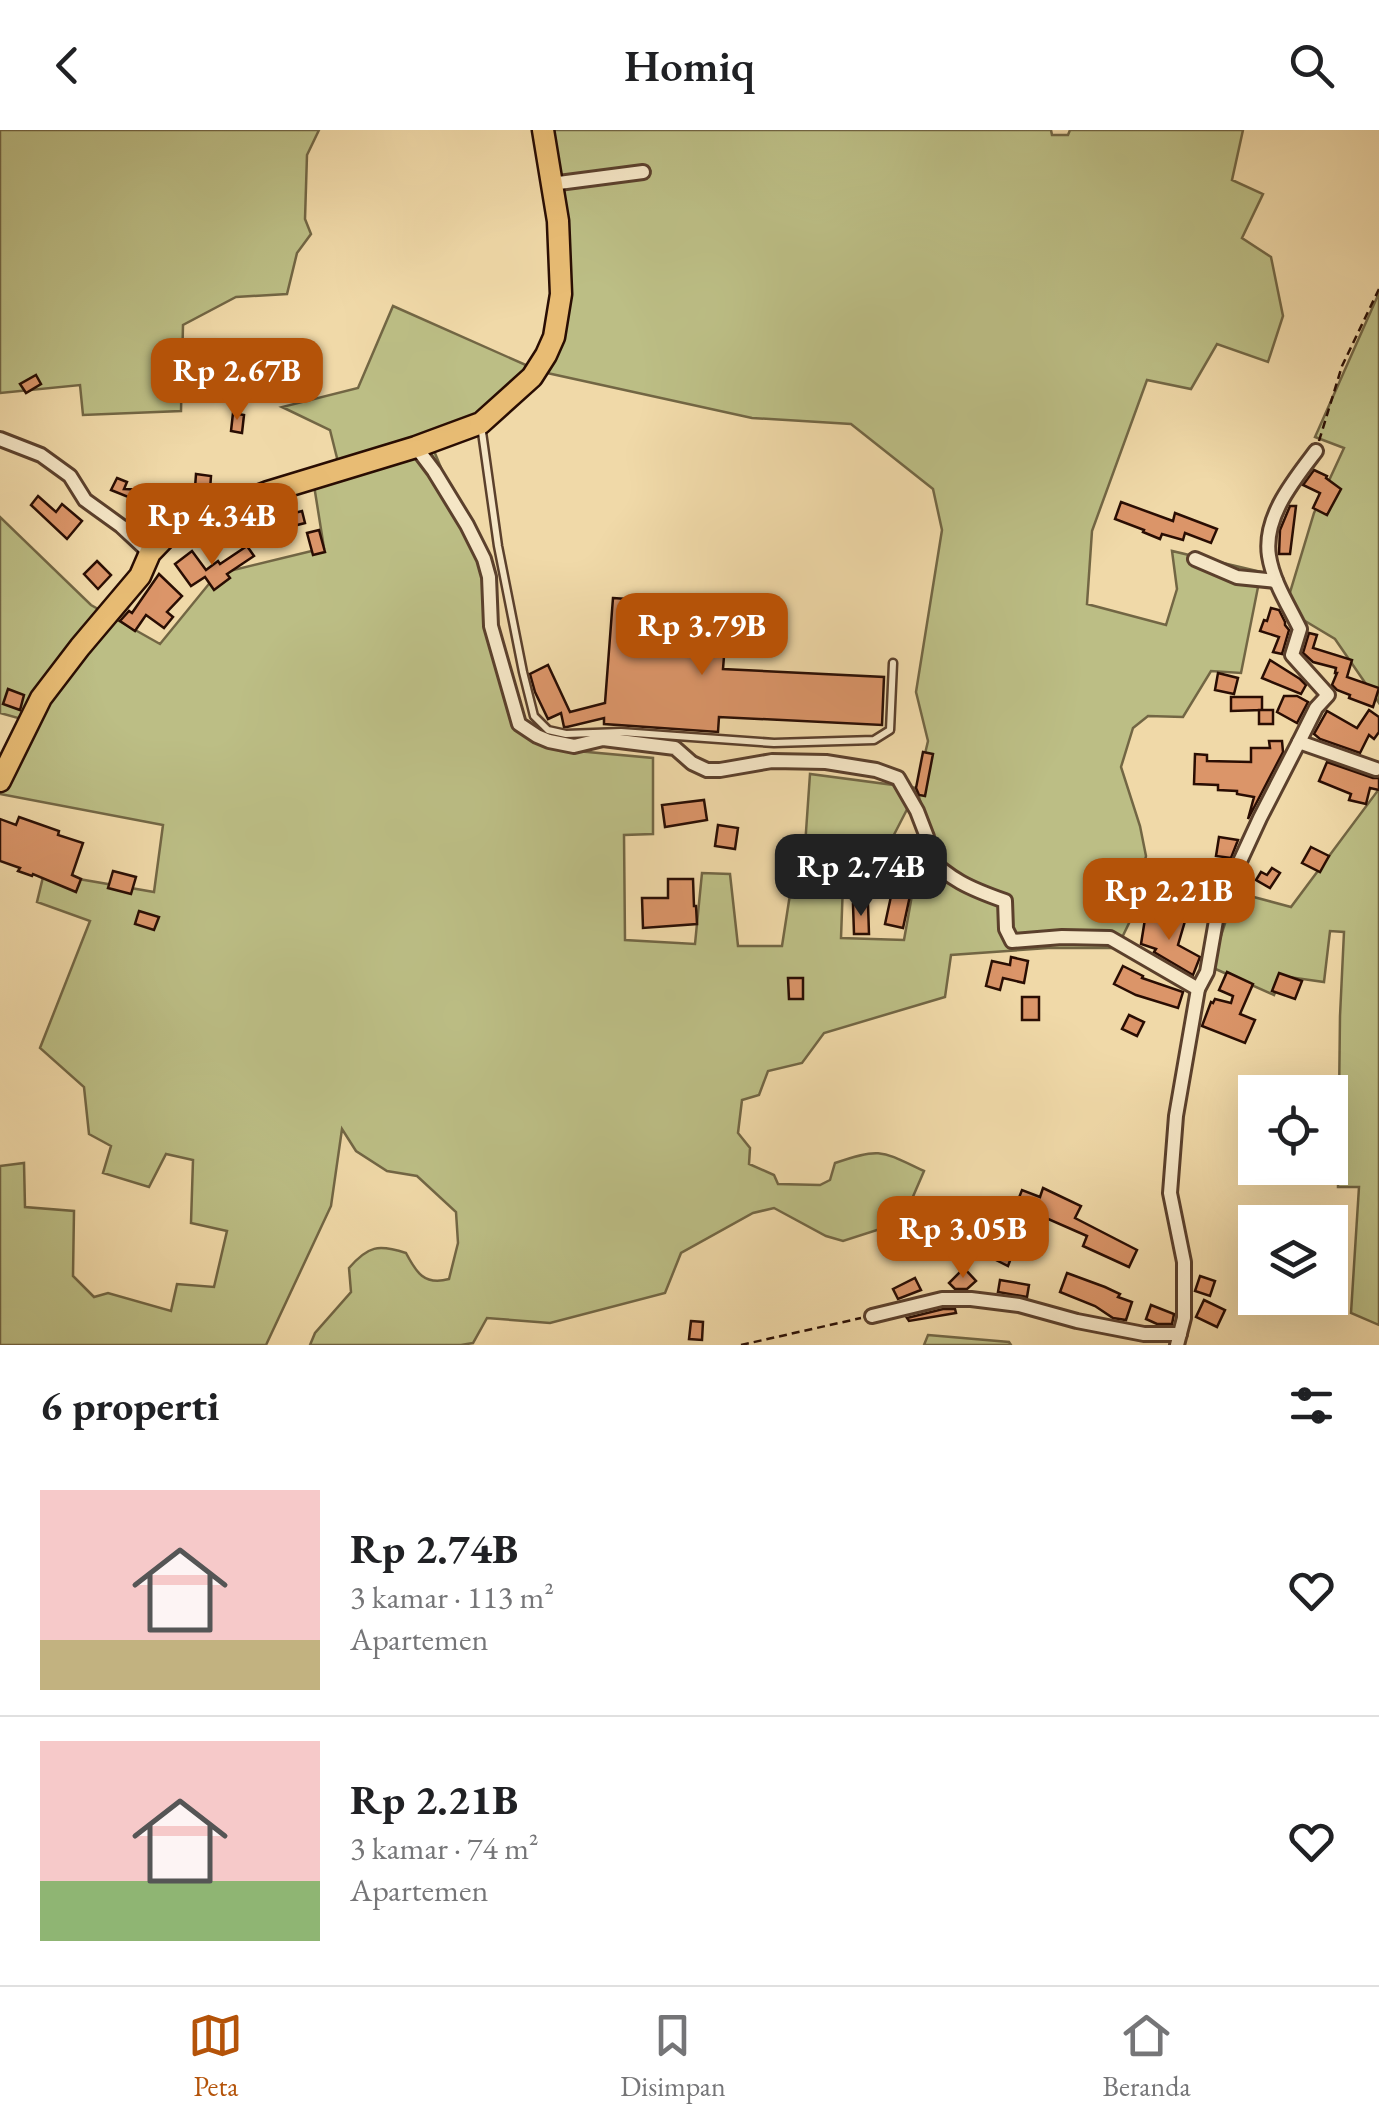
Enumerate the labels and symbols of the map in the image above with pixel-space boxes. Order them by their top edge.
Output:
pin: Rp 2.67B [134,338,340,423]
pin: Rp 4.34B [109,483,315,568]
pin: Rp 3.79B [599,593,805,678]
pin: Rp 2.74B [758,834,964,919]
pin: Rp 2.21B [1066,858,1272,943]
pin: Rp 3.05B [860,1196,1066,1281]

